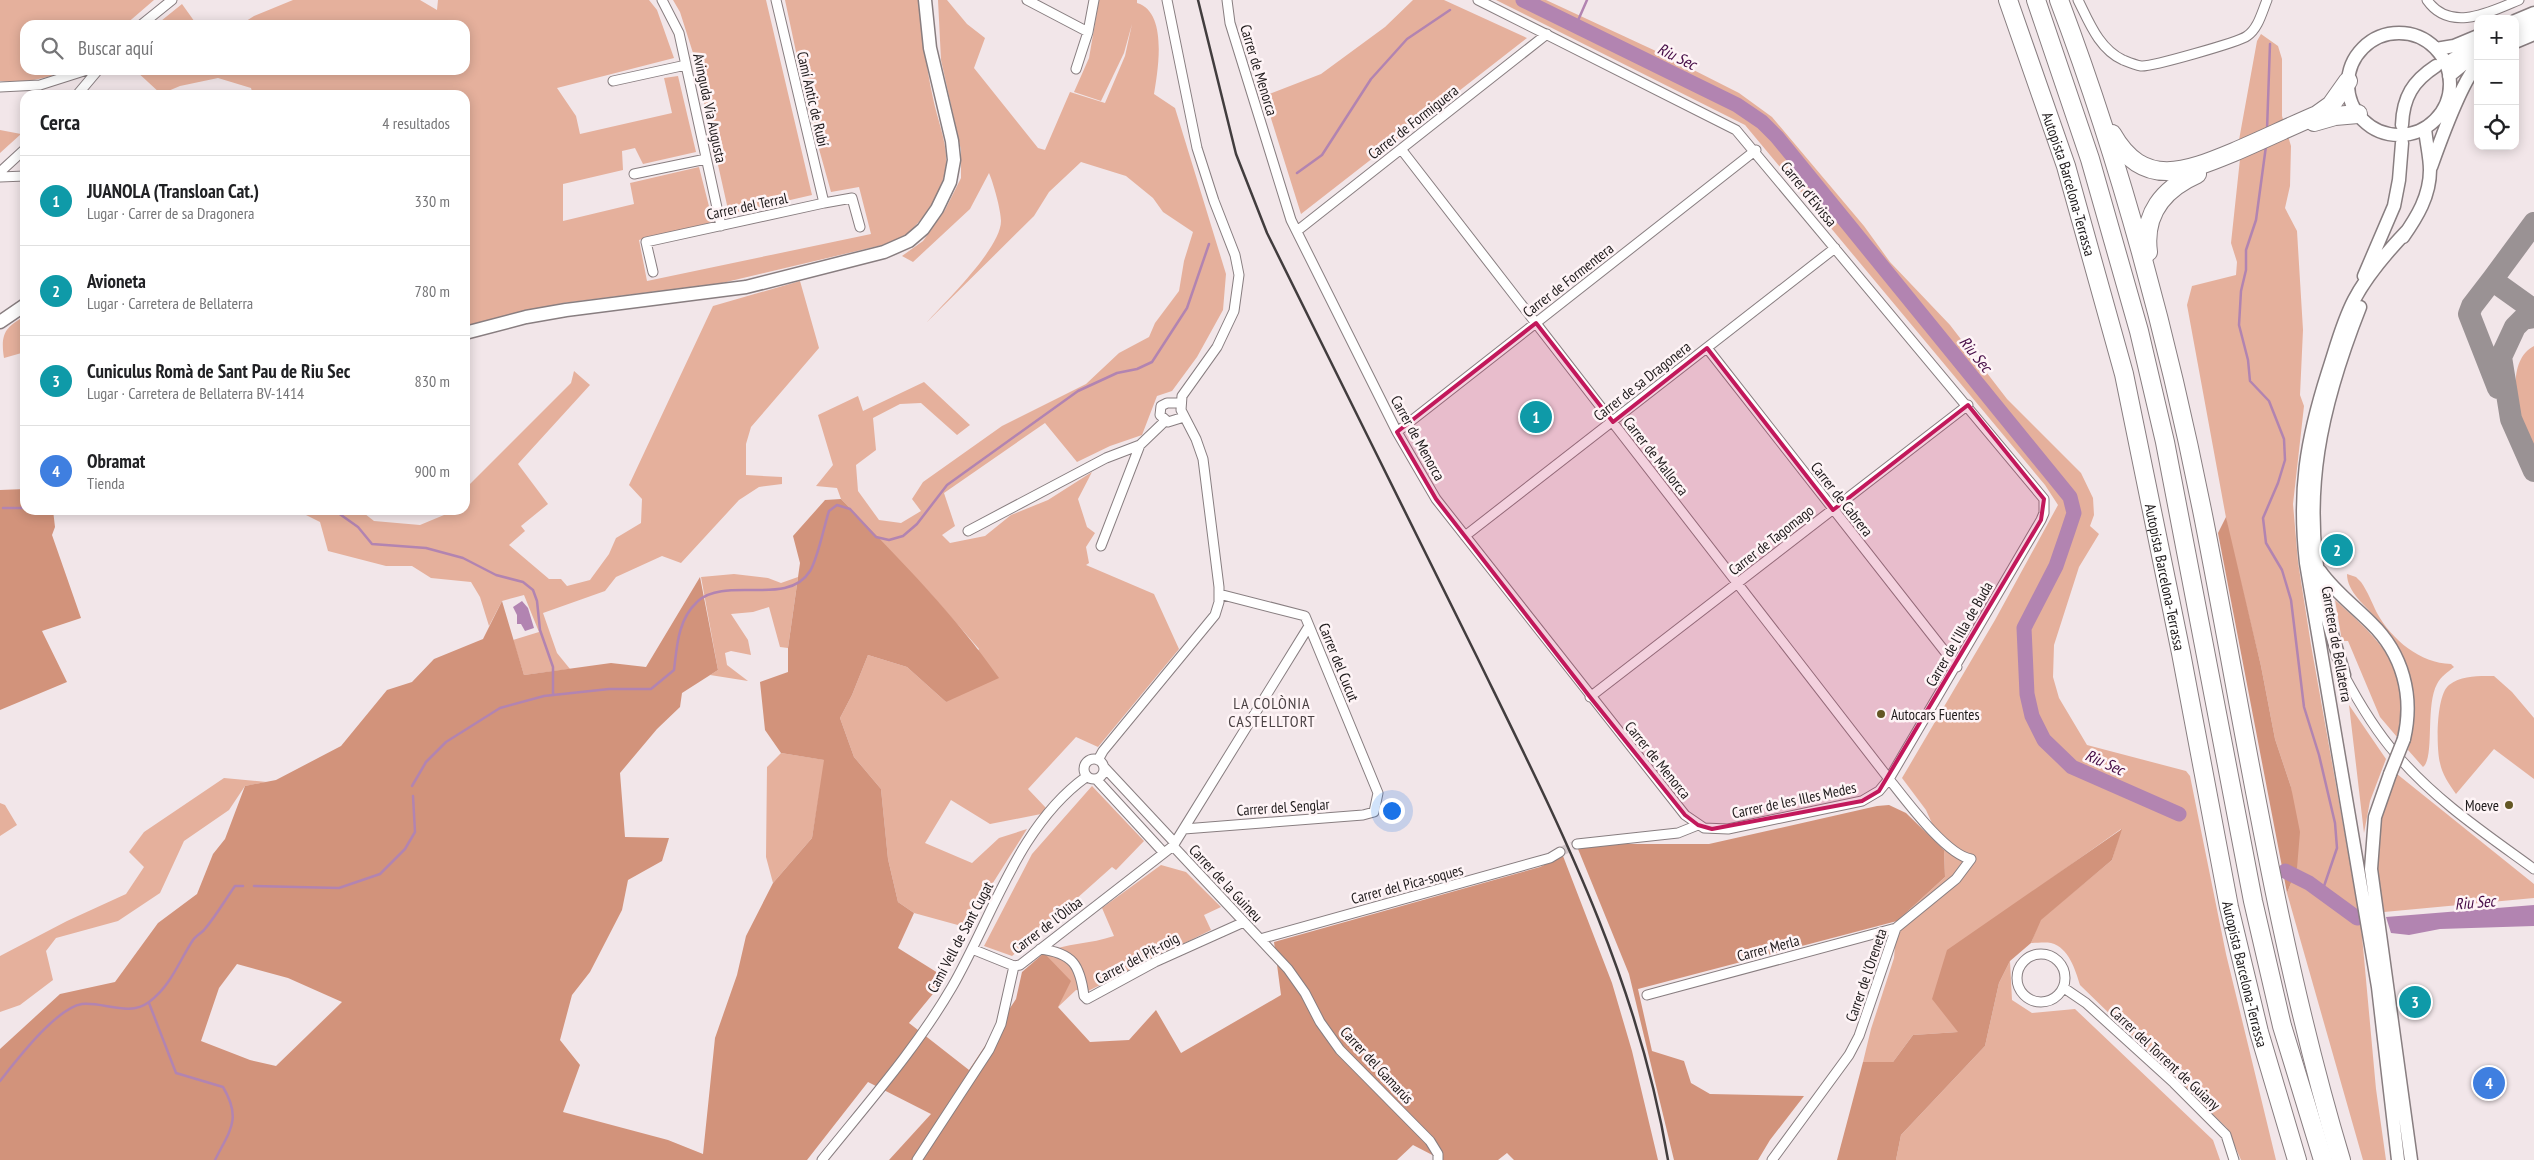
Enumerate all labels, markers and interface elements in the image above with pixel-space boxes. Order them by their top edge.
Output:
map controls [2474,15,2519,150]
button: + [2474,15,2519,60]
search box [20,20,470,75]
street label: Carrer de Menorca [1236,22,1282,118]
icon: search [38,34,66,62]
text: Buscar aquí [78,36,153,60]
water label: Riu Sec [1654,38,1702,75]
street label: Camí Antic de Rubí [793,50,833,149]
street label: Avinguda Via Augusta [689,52,731,164]
button: − [2474,60,2519,105]
street label: Carrer de Formiguera [1364,81,1462,163]
button: locate [2474,105,2519,150]
text: Cerca [40,109,80,136]
street label: Autopista Barcelona-Terrassa [2038,110,2100,258]
text: 4 resultados [382,113,450,133]
street label: Carrer d'Eivissa [1777,158,1841,230]
text: JUANOLA (Transloan Cat.) [87,179,259,203]
street label: Carrer del Terral [705,188,790,224]
text: 1 [52,191,60,211]
text: 330 m [415,191,450,211]
text: Lugar · Carrer de sa Dragonera [87,203,254,223]
street label: Carrer de Formentera [1519,239,1617,321]
text: Avioneta [87,269,146,293]
text: 2 [52,281,60,301]
text: 780 m [415,281,450,301]
text: Lugar · Carretera de Bellaterra [87,293,253,313]
water label: Riu Sec [1955,332,1998,378]
street label: Carrer de sa Dragonera [1590,337,1694,425]
text: Cuniculus Romà de Sant Pau de Riu Sec [87,359,350,383]
text: 3 [52,371,60,391]
text: 830 m [415,371,450,391]
text: Lugar · Carretera de Bellaterra BV-1414 [87,383,304,403]
street label: Carrer de Menorca [1387,392,1449,484]
pin: 1 [1520,398,1552,436]
street label: Carrer de Mallorca [1619,413,1693,499]
text: Obramat [87,449,145,473]
street label: Carrer de Cabrera [1807,458,1877,540]
text: 4 [52,461,60,481]
text: 900 m [415,461,450,481]
text: Tienda [87,473,125,493]
street label: Carrer de Tagomago [1725,501,1817,579]
street label: Autopista Barcelona-Terrassa [2141,502,2190,652]
pin: 2 [2321,531,2353,569]
street label: Carrer de l'Illa de Buda [1921,578,1997,690]
street label: Carretera de Bellaterra [2317,585,2357,703]
street label: Carrer del Cucut [1315,620,1363,704]
district label: LA COLÒNIA CASTELLTORT [1228,693,1316,731]
place label: Autocars Fuentes [1891,705,1980,724]
marker: Autocars Fuentes [1875,708,1887,720]
street label: Carrer de Menorca [1621,717,1695,803]
water label: Riu Sec [2082,745,2130,780]
street label: Carrer de les Illes Medes [1730,778,1858,822]
street label: Carrer del Senglar [1236,794,1331,820]
place label: Moeve [2465,796,2499,815]
your location [1379,798,1405,824]
marker: Moeve [2503,799,2515,811]
street label: Carrer de la Guineu [1185,840,1267,926]
street label: Carrer del Pica-soques [1349,860,1465,908]
street label: Camí Vell de Sant Cugat [923,878,997,996]
water label: Riu Sec [2454,890,2498,914]
street label: Carrer de l'Òliba [1008,892,1086,958]
street label: Autopista Barcelona-Terrassa [2219,900,2272,1049]
street label: Carrer de l'Oreneta [1841,926,1891,1024]
street label: Carrer del Pit-roig [1092,928,1182,988]
street label: Carrer Merla [1735,931,1801,965]
pin: 3 [2399,983,2431,1021]
street label: Carrer del Torrent de Guiany [2106,1002,2225,1114]
street label: Carrer del Gamarús [1336,1022,1418,1108]
pin: 4 [2473,1064,2505,1102]

